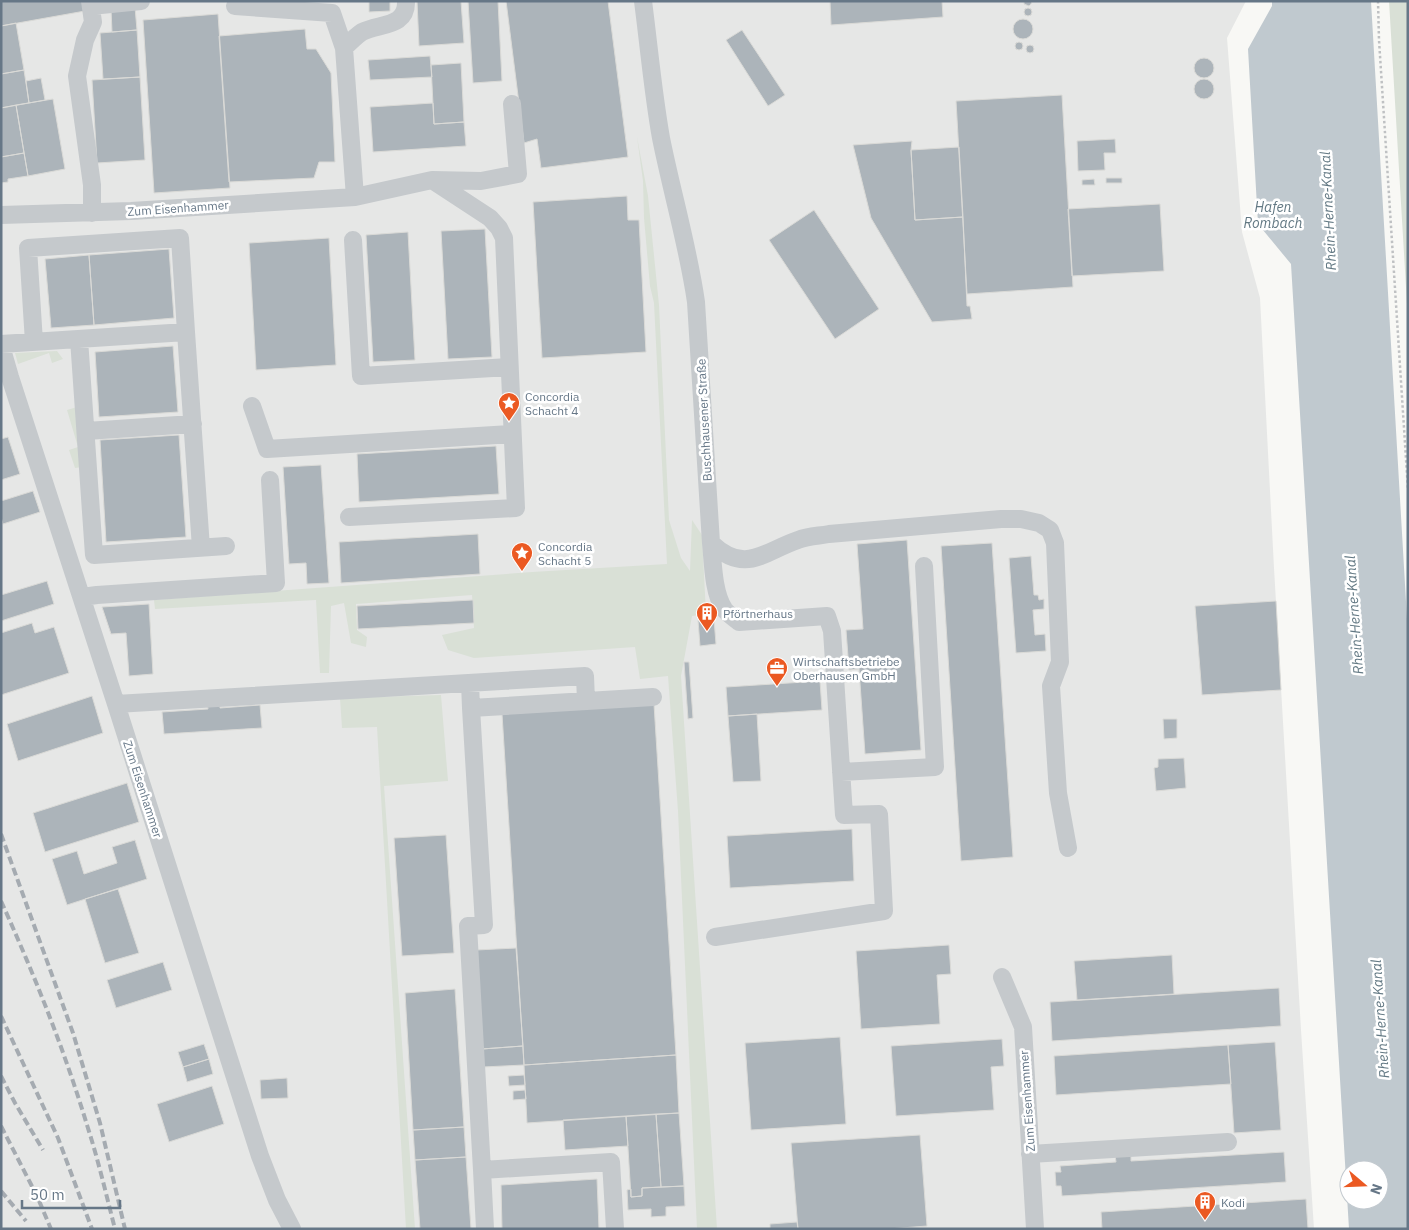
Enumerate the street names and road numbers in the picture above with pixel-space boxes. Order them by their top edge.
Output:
street label: Zum Eisenhammer [127,197,230,219]
street label: Buschhausener Straße [693,358,715,482]
street label: Zum Eisenhammer [120,738,166,840]
street label: Zum Eisenhammer [1016,1049,1038,1152]

